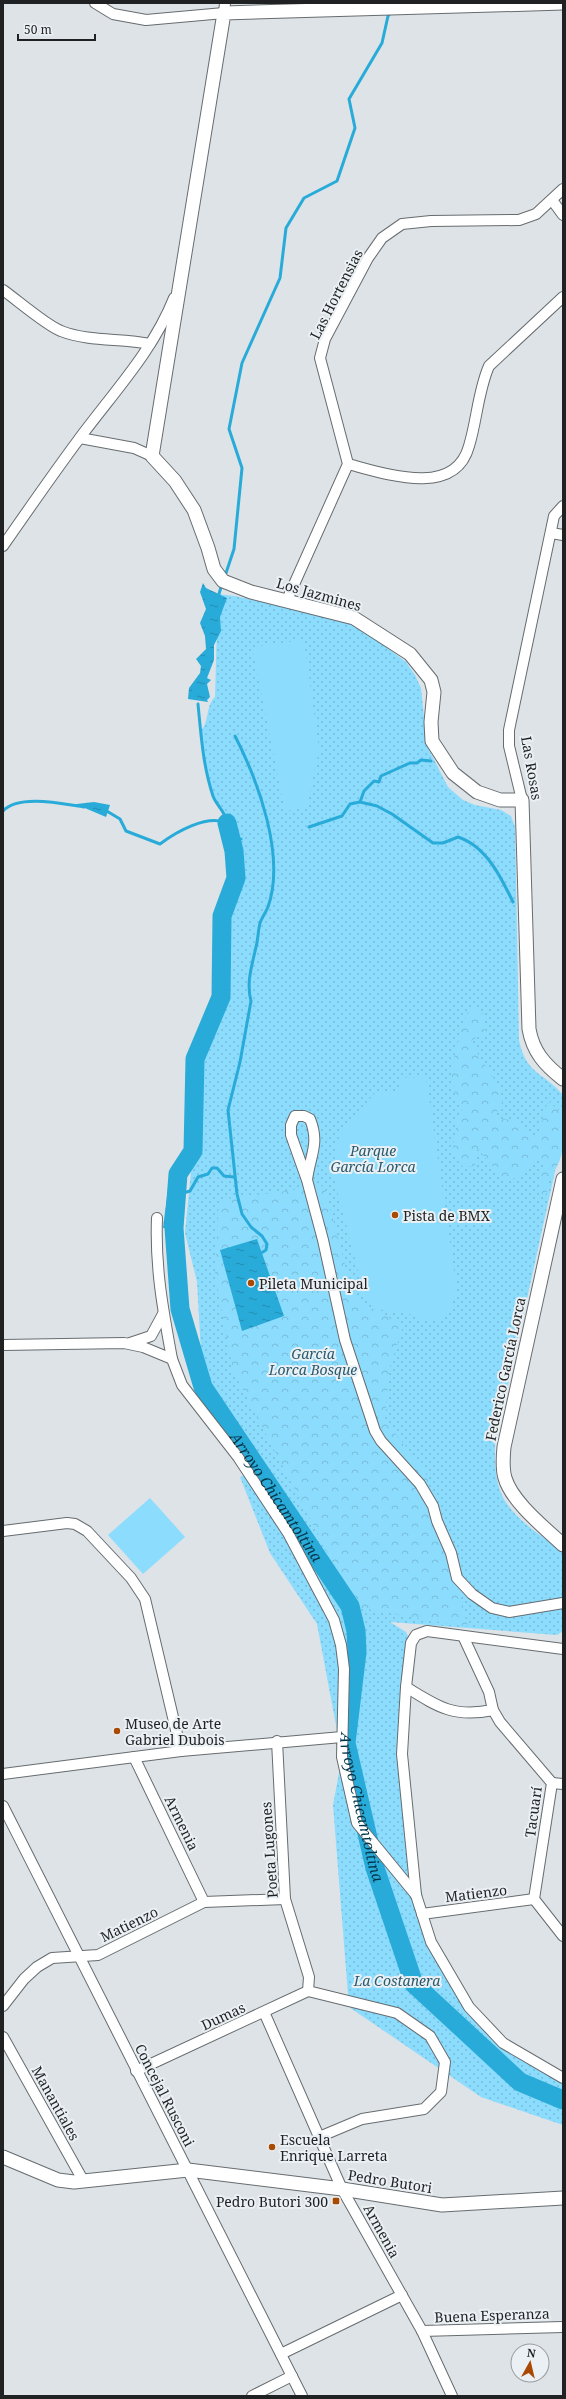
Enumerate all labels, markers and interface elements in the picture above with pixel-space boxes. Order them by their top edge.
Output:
scale bar [18,16,95,42]
text: 50 m [24,21,52,38]
street label: Las Hortensias [305,246,367,342]
street label: Los Jazmines [274,573,364,615]
street label: Las Rosas [517,735,547,801]
park label: Parque García Lorca [330,1141,416,1176]
place label: Pista de BMX [403,1206,491,1225]
marker: Pista de BMX [390,1210,400,1220]
place label: Pileta Municipal [259,1274,369,1293]
marker: Pileta Municipal [246,1278,256,1288]
street label: Federico García Lorca [480,1295,530,1443]
park label: García Lorca Bosque [268,1344,357,1379]
water label: Arroyo Chicamtoltina [225,1427,327,1566]
place label: Museo de Arte Gabriel Dubois [125,1714,225,1749]
marker: Museo de Arte Gabriel Dubois [112,1726,122,1736]
water label: Arroyo Chicamtoltina [336,1731,389,1884]
street label: Tacuarí [520,1785,546,1838]
street label: Armenia [161,1793,203,1854]
street label: Poeta Lugones [256,1801,282,1899]
street label: Matienzo [444,1880,508,1906]
street label: Matienzo [97,1902,161,1946]
park label: La Costanera [353,1971,441,1990]
street label: Dumas [198,1998,248,2034]
street label: Concejal Rusconi [131,2040,199,2150]
street label: Manantiales [28,2062,84,2144]
place label: Escuela Enrique Larreta [280,2130,388,2165]
marker: Escuela Enrique Larreta [267,2142,277,2152]
street label: Pedro Butori [347,2165,434,2197]
place label: Pedro Butori 300 [216,2192,328,2211]
marker: Pedro Butori 300 [331,2196,341,2206]
street label: Armenia [359,2201,405,2261]
street label: Buena Esperanza [434,2303,550,2327]
north arrow [510,2343,550,2383]
text: N [526,2345,537,2361]

